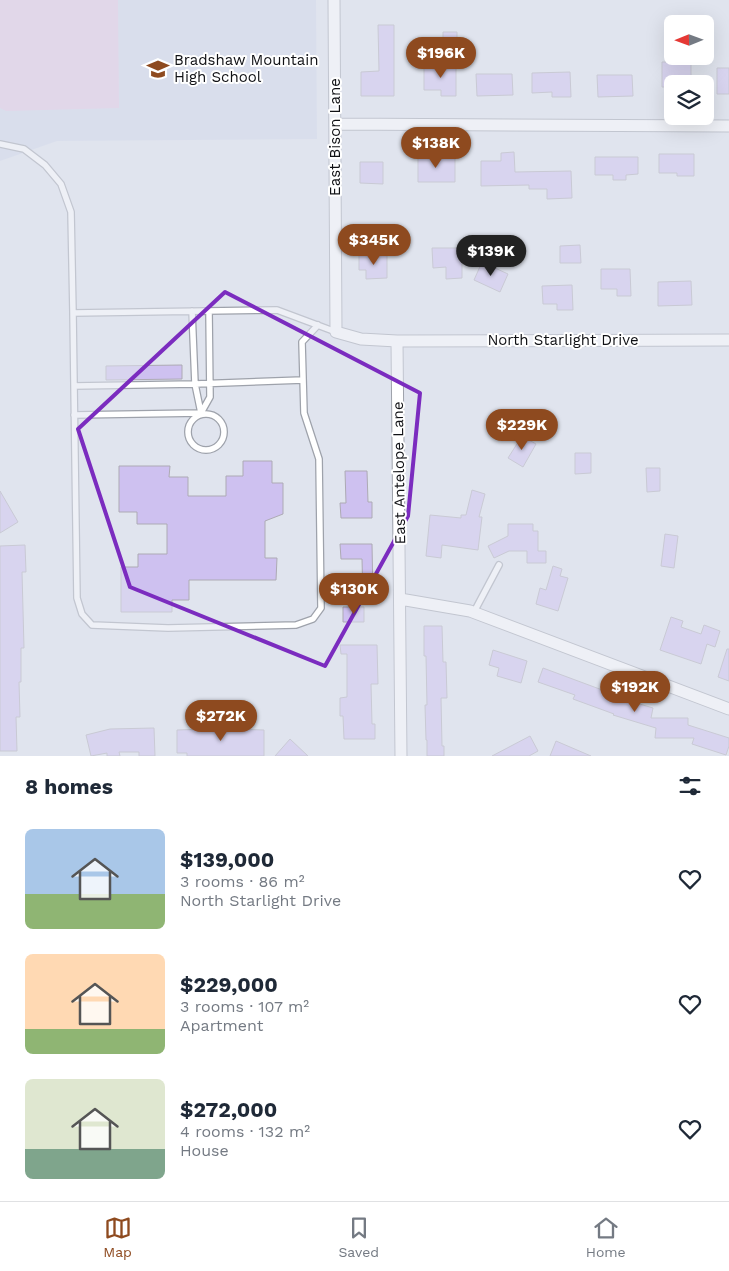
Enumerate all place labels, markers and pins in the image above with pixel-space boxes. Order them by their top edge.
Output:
pin: $196K [406,36,476,79]
place label: Bradshaw Mountain High School [174,51,319,86]
school or university icon: Bradshaw Mountain High School [145,56,171,82]
pin: $138K [401,126,471,169]
pin: $345K [339,224,409,266]
pin: $139K [456,234,526,277]
pin: $229K [487,408,557,451]
pin: $130K [319,572,389,615]
pin: $192K [600,670,670,713]
pin: $272K [186,700,256,742]

